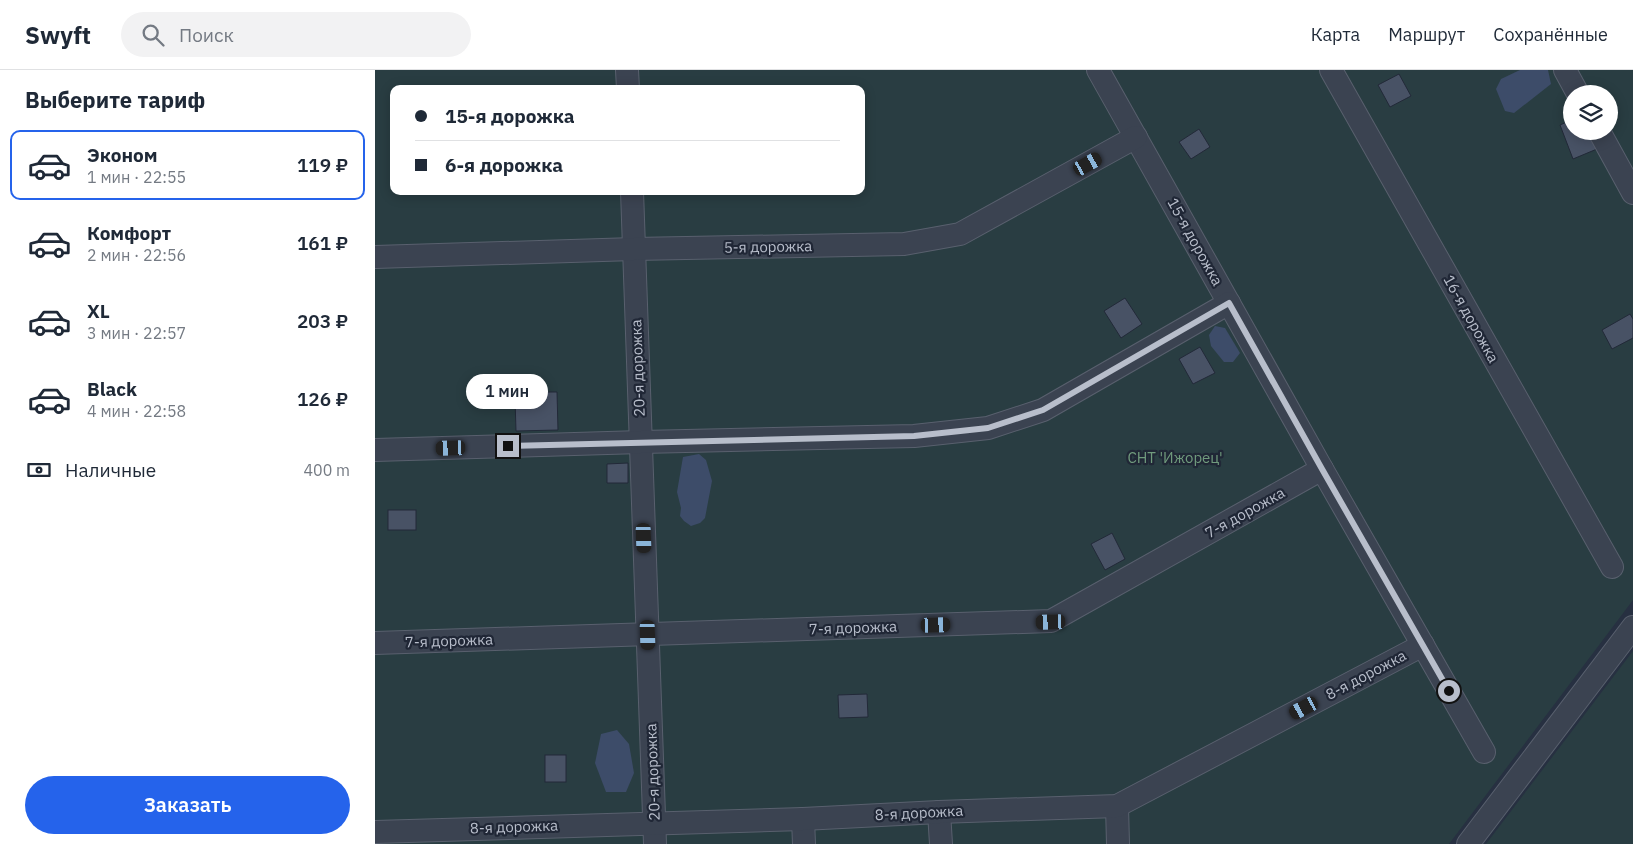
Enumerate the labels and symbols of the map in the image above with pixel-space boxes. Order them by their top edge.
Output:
car [1071,150,1104,178]
street label: 15-я дорожка [1164,195,1227,289]
street label: 5-я дорожка [724,236,812,257]
street label: 16-я дорожка [1440,272,1503,366]
street label: 20-я дорожка [626,319,649,417]
callout: 1 мин [467,374,549,408]
route end [497,435,519,457]
car [435,440,466,456]
park label: СНТ 'Ижорец' [1127,448,1223,467]
street label: 7-я дорожка [1201,483,1288,542]
car [635,523,652,553]
car [1035,614,1066,630]
street label: 7-я дорожка [808,616,898,639]
car [920,617,951,633]
car [639,620,656,650]
street label: 7-я дорожка [404,629,494,652]
street label: 8-я дорожка [1322,645,1409,704]
route start [1438,680,1460,702]
car [1287,694,1320,722]
street label: 20-я дорожка [641,723,664,821]
street label: 8-я дорожка [874,801,964,824]
street label: 8-я дорожка [469,815,559,838]

